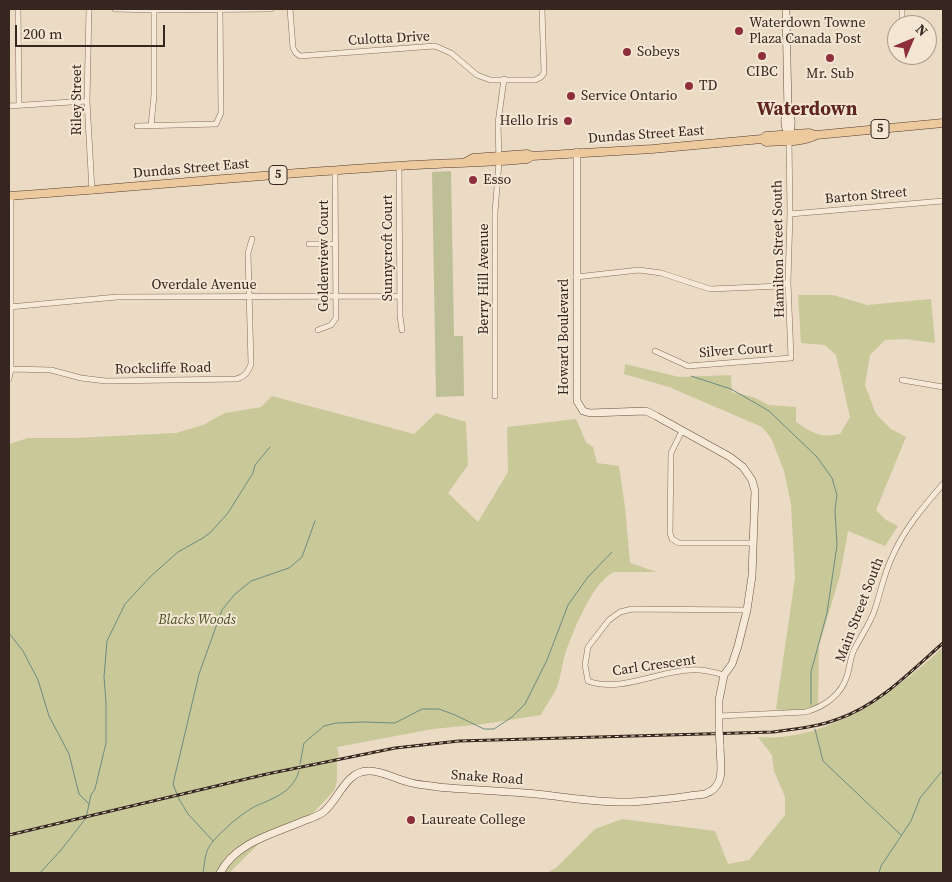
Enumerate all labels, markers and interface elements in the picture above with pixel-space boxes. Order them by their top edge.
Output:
scale bar [18,15,168,47]
place label: Waterdown Towne Plaza Canada Post [749,15,866,48]
north arrow [887,15,937,65]
text: N [911,19,933,41]
text: 200 m [23,23,63,44]
marker: Waterdown Towne Plaza Canada Post [733,25,745,37]
street label: Culotta Drive [348,28,430,50]
place label: Sobeys [637,44,680,60]
marker: Sobeys [621,46,633,58]
marker: CIBC [756,50,768,62]
marker: Mr. Sub [824,52,836,64]
street label: Riley Street [69,64,85,136]
place label: CIBC [746,64,778,80]
place label: Mr. Sub [806,66,854,82]
place label: TD [699,78,717,94]
marker: TD [683,80,695,92]
place label: Service Ontario [581,88,678,104]
marker: Service Ontario [565,90,577,102]
district label: Waterdown [757,99,857,121]
place label: Hello Iris [500,113,558,129]
marker: Hello Iris [562,115,574,127]
road number: 5 [871,120,889,138]
street label: Dundas Street East [587,123,705,147]
street label: Dundas Street East [132,156,250,182]
road number: 5 [269,166,287,184]
place label: Esso [483,172,511,188]
marker: Esso [467,174,479,186]
street label: Hamilton Street South [769,180,789,318]
street label: Barton Street [824,184,908,208]
street label: Sunnycroft Court [380,195,396,301]
street label: Goldenview Court [316,200,332,312]
street label: Berry Hill Avenue [476,223,492,335]
street label: Overdale Avenue [151,277,257,293]
street label: Howard Boulevard [556,279,572,395]
street label: Silver Court [699,340,773,362]
street label: Rockcliffe Road [114,360,212,378]
street label: Main Street South [832,555,888,665]
park label: Blacks Woods [158,612,236,628]
street label: Carl Crescent [611,652,697,680]
street label: Snake Road [450,767,524,789]
place label: Laureate College [421,812,526,828]
marker: Laureate College [405,814,417,826]

